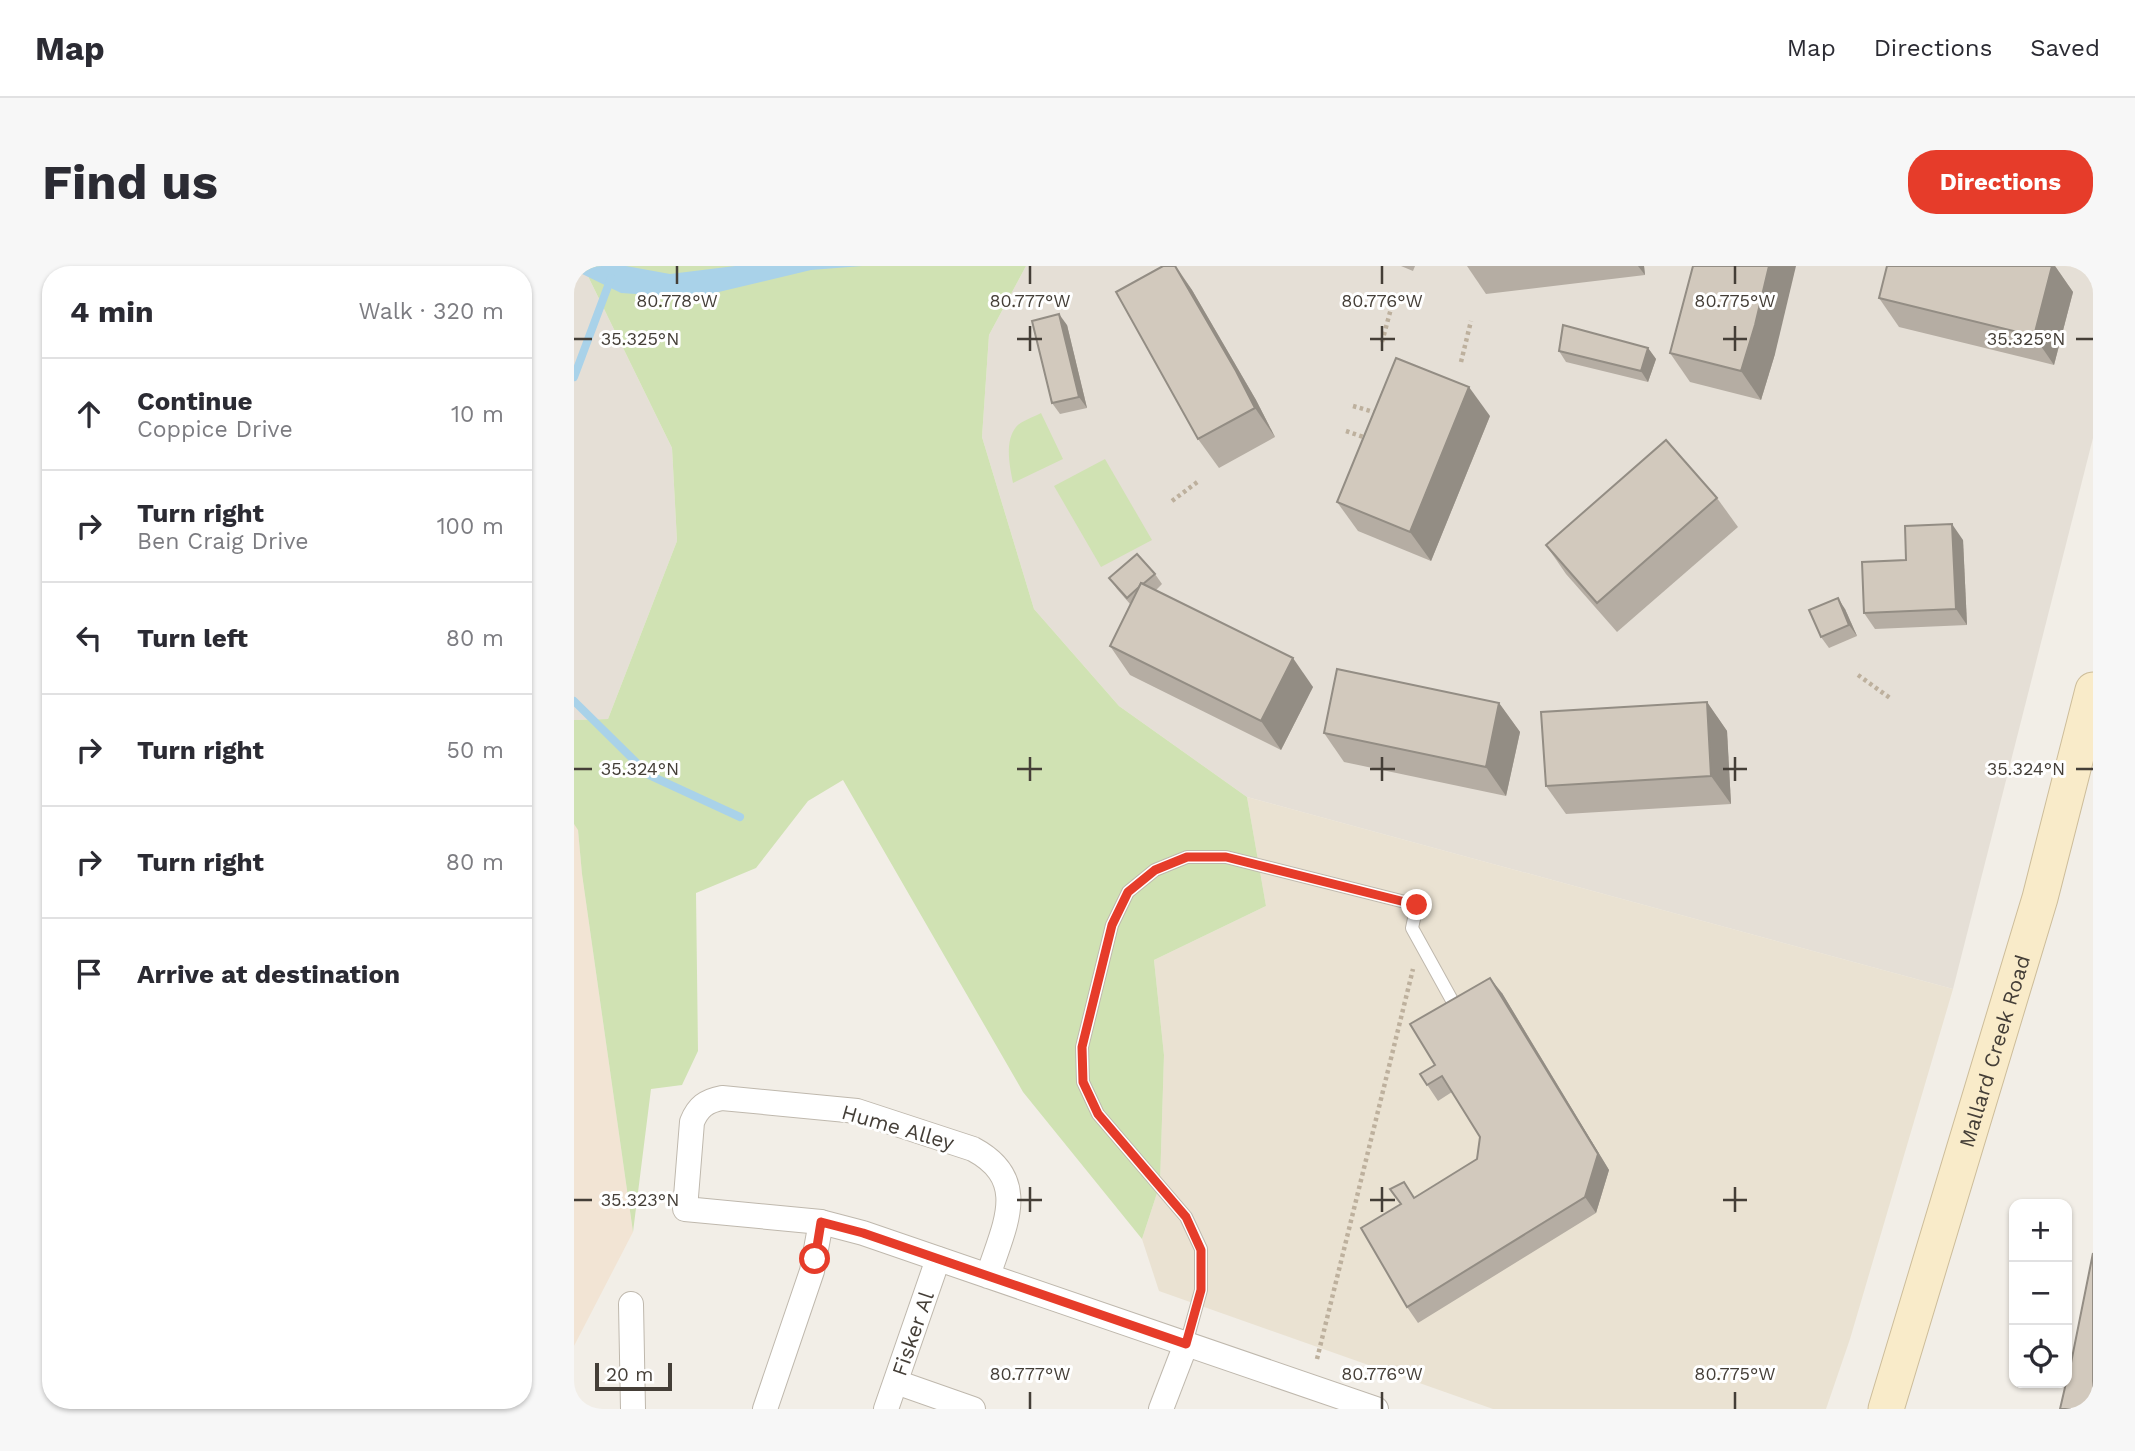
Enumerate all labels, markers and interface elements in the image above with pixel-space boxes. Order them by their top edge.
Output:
text: Map [35,29,105,68]
text: Map [1787,34,1836,62]
text: Directions [1874,34,1992,62]
text: Saved [2030,34,2100,62]
button: Directions [1908,150,2093,214]
text: Find us [42,153,218,211]
text: 80.778°W [636,290,718,311]
text: 80.777°W [990,290,1070,311]
text: 80.776°W [1341,290,1423,311]
text: 80.775°W [1694,290,1776,311]
text: 4 min [70,294,154,329]
text: Walk · 320 m [358,298,504,325]
text: 35.325°N [601,328,679,349]
text: 35.325°N [1987,328,2065,349]
text: Continue [137,386,253,416]
icon: ahead [70,395,108,433]
text: 10 m [451,401,504,428]
text: Coppice Drive [137,416,293,443]
text: Turn right [137,498,264,528]
icon: right [70,507,108,545]
text: 100 m [437,513,504,540]
text: Ben Craig Drive [137,528,309,555]
icon: left [70,619,108,657]
text: Turn left [137,623,248,653]
text: 80 m [446,625,504,652]
icon: right [70,731,108,769]
text: Turn right [137,735,264,765]
text: 50 m [447,737,504,764]
text: 35.324°N [601,758,679,779]
text: 35.324°N [1987,758,2065,779]
icon: right [70,843,108,881]
text: Turn right [137,847,264,877]
text: 80 m [446,849,504,876]
route end [1401,889,1432,920]
street label: Mallard Creek Road [1953,952,2035,1150]
icon: arrive [70,955,108,993]
text: Arrive at destination [137,959,400,989]
street label: Hume Alley [839,1099,957,1155]
text: 35.323°N [601,1189,679,1210]
map controls [2009,1199,2072,1388]
button: + [2009,1199,2072,1262]
route start [799,1243,830,1274]
button: − [2009,1262,2072,1325]
street label: Fisker Al [886,1287,939,1379]
button: locate [2009,1325,2072,1388]
scale bar [595,1360,672,1392]
text: 20 m [606,1363,653,1386]
text: 80.777°W [990,1363,1070,1384]
text: 80.776°W [1341,1363,1423,1384]
text: 80.775°W [1694,1363,1776,1384]

